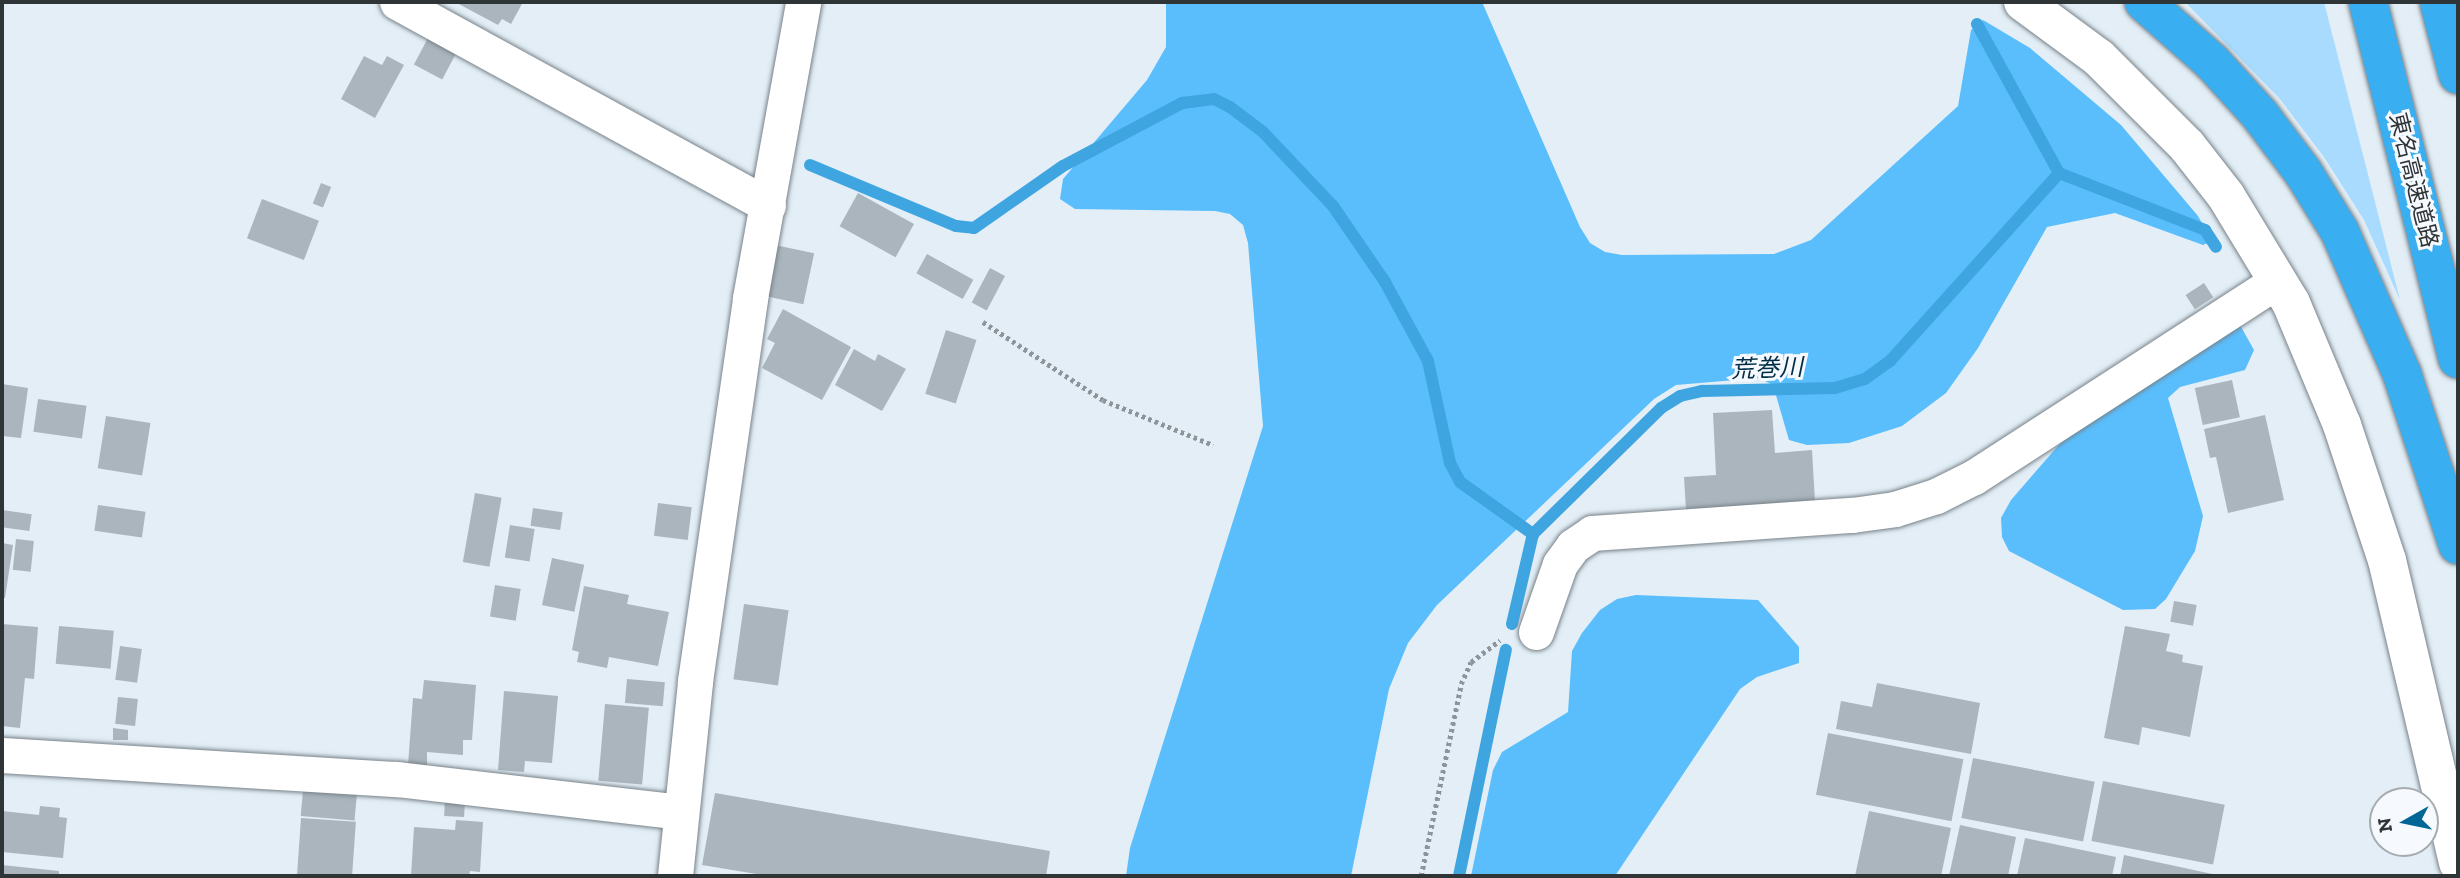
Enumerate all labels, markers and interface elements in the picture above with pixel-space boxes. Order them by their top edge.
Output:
street label: 東名高速道路 [2384,110,2444,250]
water label: 荒巻川 [1731,352,1803,384]
north arrow [2369,787,2439,857]
text: N [2372,816,2397,834]

